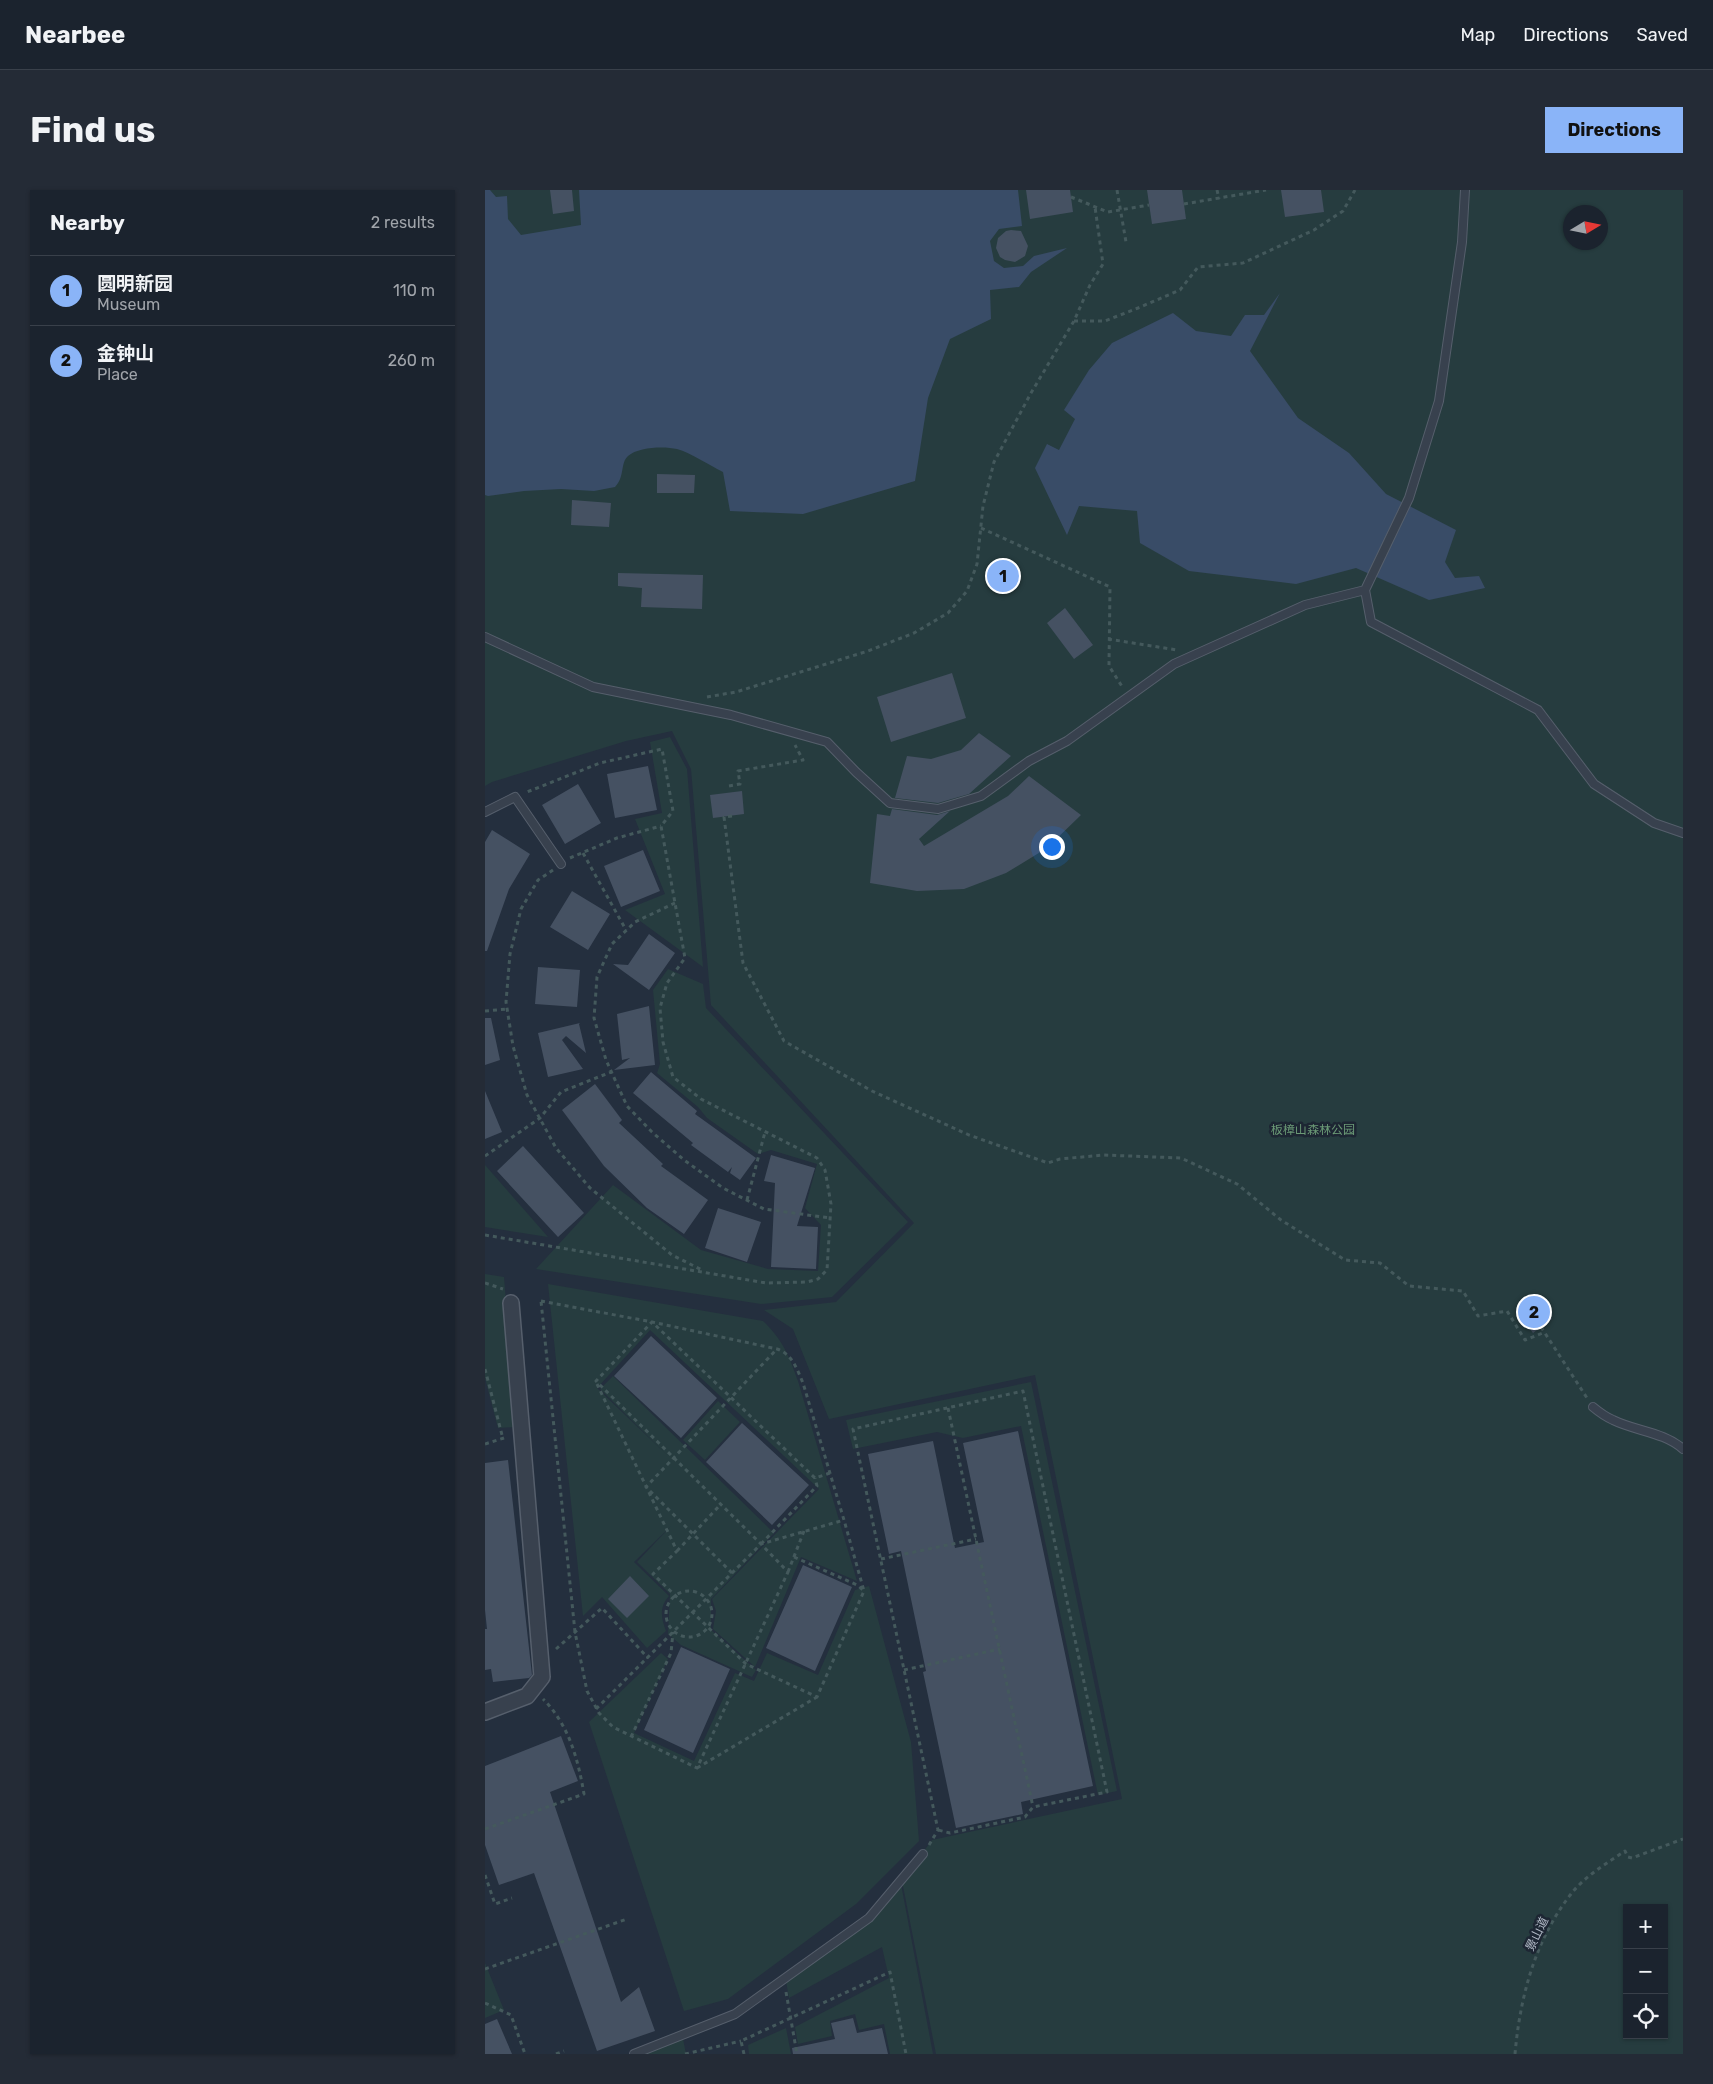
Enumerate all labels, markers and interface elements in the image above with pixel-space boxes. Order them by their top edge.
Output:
text: Nearbee [25,21,125,49]
text: Map [1460,24,1495,46]
text: Directions [1523,24,1609,46]
text: Saved [1637,24,1688,46]
button: Directions [1545,107,1683,153]
text: Find us [30,109,155,151]
north arrow [1563,205,1608,250]
text: Nearby [50,210,125,235]
text: 2 results [371,213,435,232]
text: 圆明新园 [97,272,173,295]
text: 1 [62,281,70,300]
text: 110 m [393,281,435,300]
text: Museum [97,295,160,314]
text: 金钟山 [97,342,154,365]
text: 2 [61,351,71,370]
text: 260 m [388,351,435,370]
text: Place [97,365,138,384]
pin: 1 [987,557,1019,595]
your location [1039,834,1065,860]
park label: 板樟山森林公园 [1271,1123,1355,1137]
pin: 2 [1518,1293,1550,1331]
map controls [1623,1904,1668,2039]
button: + [1623,1904,1668,1949]
street label: 景山道 [1523,1915,1551,1953]
button: − [1623,1949,1668,1994]
button: locate [1623,1994,1668,2039]

